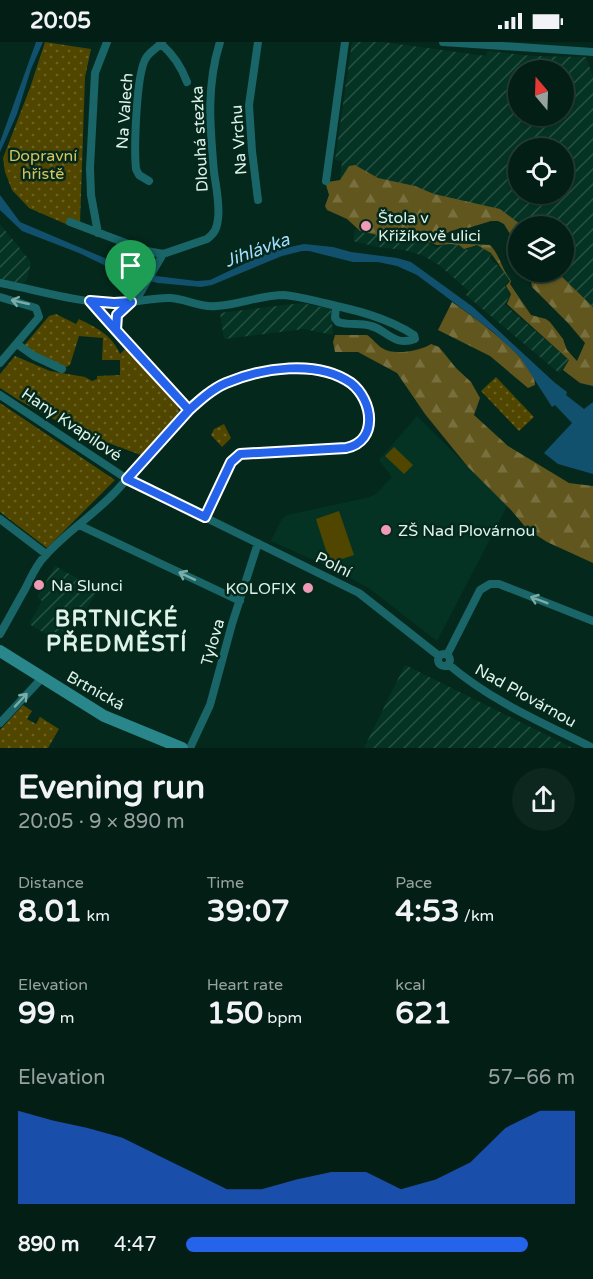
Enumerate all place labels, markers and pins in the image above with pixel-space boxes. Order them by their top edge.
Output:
place label: Štola v Křižíkově ulici [378,208,481,246]
marker: Štola v Křižíkově ulici [359,219,373,233]
pin [105,240,156,302]
place label: ZŠ Nad Plovárnou [398,521,535,541]
marker: ZŠ Nad Plovárnou [379,523,393,537]
place label: Na Slunci [51,576,123,596]
marker: Na Slunci [32,578,46,592]
place label: KOLOFIX [226,579,296,599]
marker: KOLOFIX [301,581,315,595]

